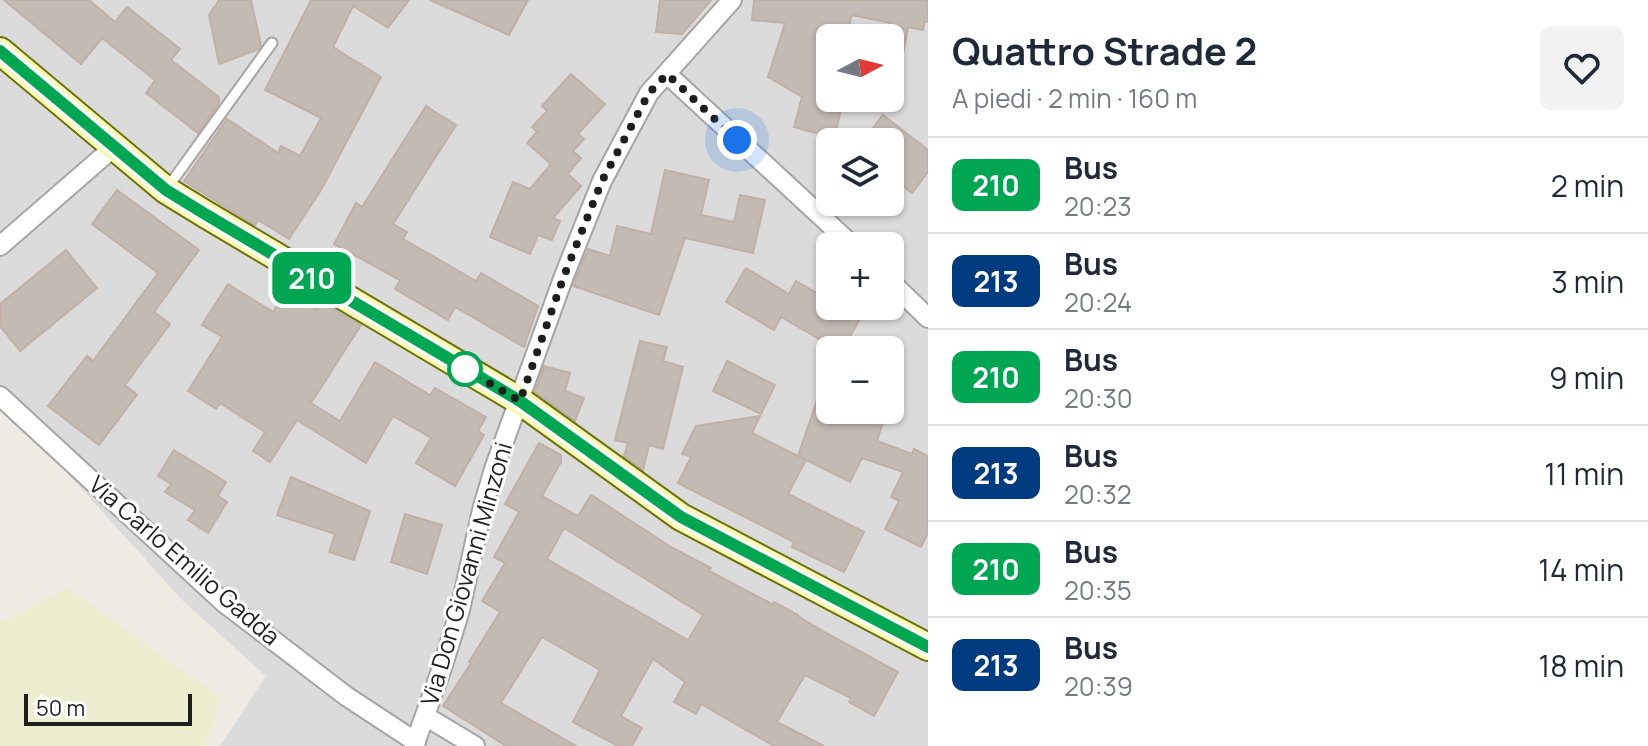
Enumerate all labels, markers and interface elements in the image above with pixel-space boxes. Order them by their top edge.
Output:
north arrow [816,24,904,112]
map controls [816,24,904,424]
text: Quattro Strade 2 [952,24,1257,76]
button: heart [1540,26,1624,110]
text: A piedi · 2 min · 160 m [952,80,1197,116]
your location [717,120,757,160]
button: layers [816,128,904,216]
text: Bus [1064,147,1118,188]
text: 2 min [1551,165,1624,206]
text: 210 [972,166,1020,204]
text: 20:23 [1064,188,1132,224]
button: + [816,232,904,320]
text: Bus [1064,243,1118,284]
line badge: 210 [266,252,358,304]
text: 210 [288,259,336,297]
text: 3 min [1551,261,1624,302]
text: 213 [973,262,1019,300]
text: 20:24 [1064,284,1132,320]
button: − [816,336,904,424]
text: Bus [1064,339,1118,380]
unlabelled marker [448,352,482,386]
text: 9 min [1549,357,1624,398]
text: 210 [972,358,1020,396]
text: 20:30 [1064,380,1133,416]
text: Bus [1064,435,1118,476]
street label: Via Don Giovanni Minzoni [412,438,519,709]
text: 11 min [1544,453,1624,494]
text: 213 [973,454,1019,492]
street label: Via Carlo Emilio Gadda [82,468,288,652]
text: 20:32 [1064,476,1132,512]
text: Bus [1064,531,1118,572]
text: 14 min [1538,549,1624,590]
text: 210 [972,550,1020,588]
text: 20:35 [1064,572,1132,608]
text: Bus [1064,627,1118,668]
text: 18 min [1539,645,1624,686]
text: 213 [973,646,1019,684]
text: 20:39 [1064,668,1133,704]
scale bar [24,690,192,726]
text: 50 m [36,693,85,723]

